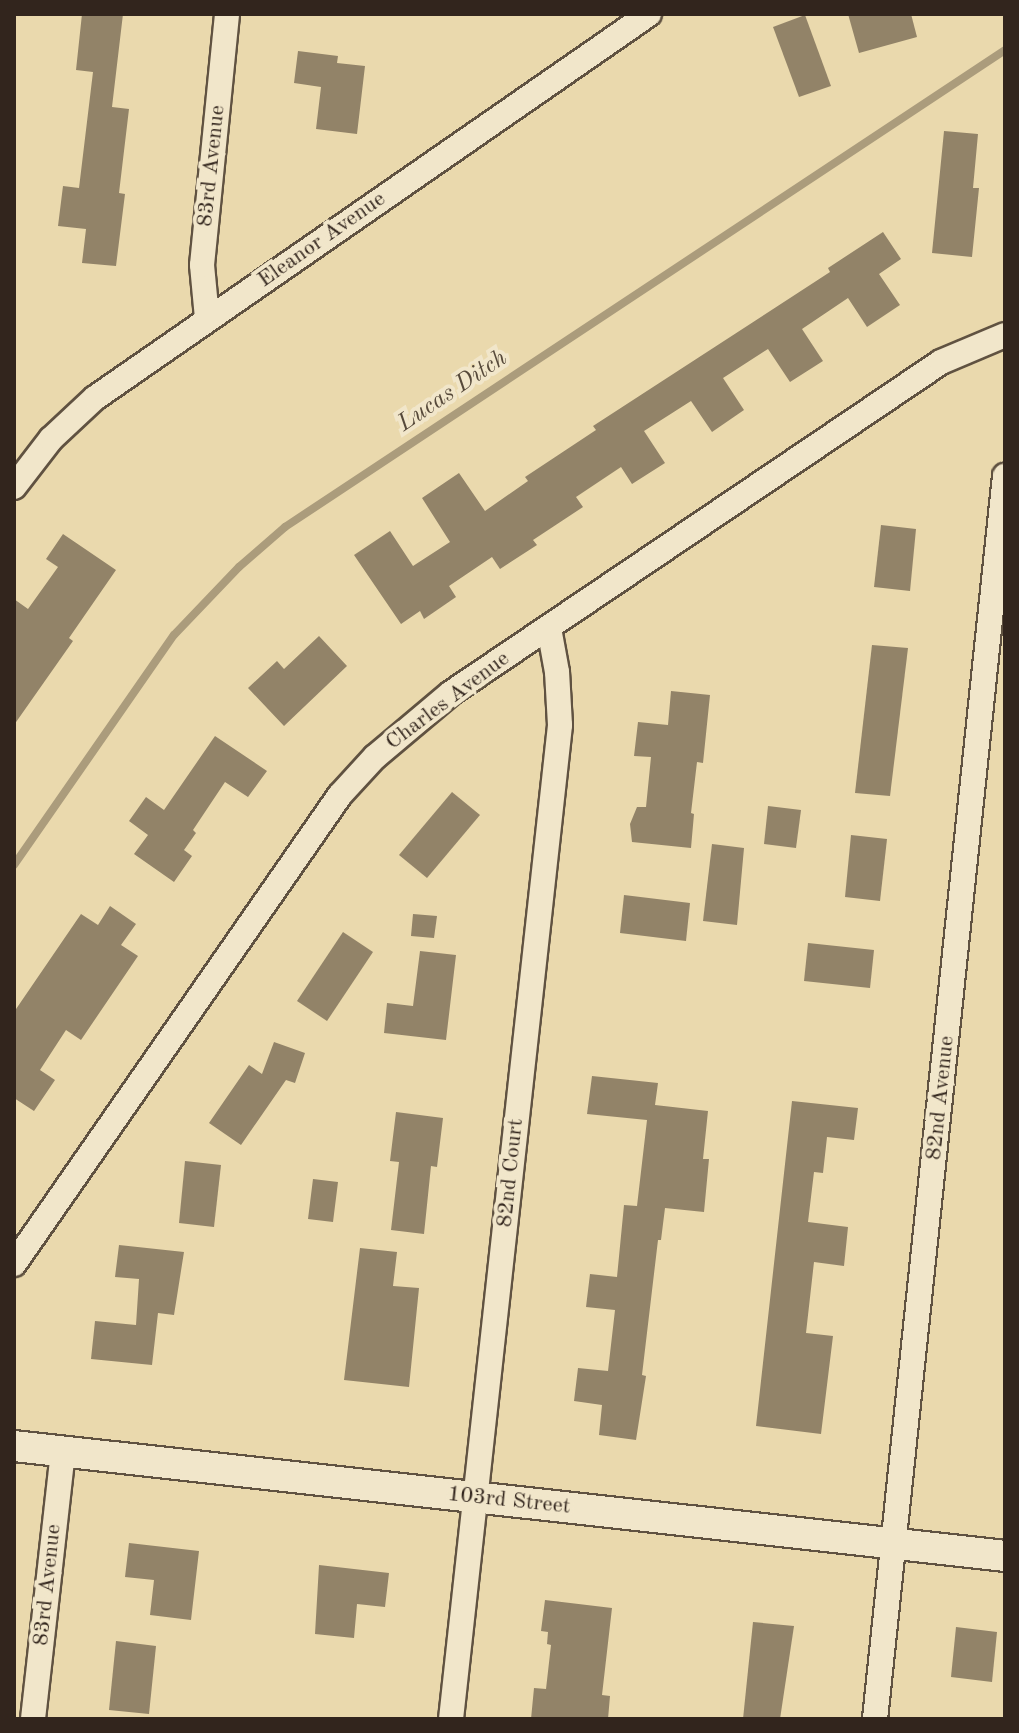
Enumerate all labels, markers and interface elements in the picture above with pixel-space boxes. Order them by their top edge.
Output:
street label: 83rd Avenue [192,104,232,228]
street label: Eleanor Avenue [253,186,391,294]
water label: Lucas Ditch [393,345,513,439]
street label: Charles Avenue [381,646,515,756]
street label: 82nd Avenue [921,1035,961,1161]
street label: 82nd Court [492,1117,530,1229]
street label: 103rd Street [446,1481,572,1521]
street label: 83rd Avenue [28,1523,68,1647]

